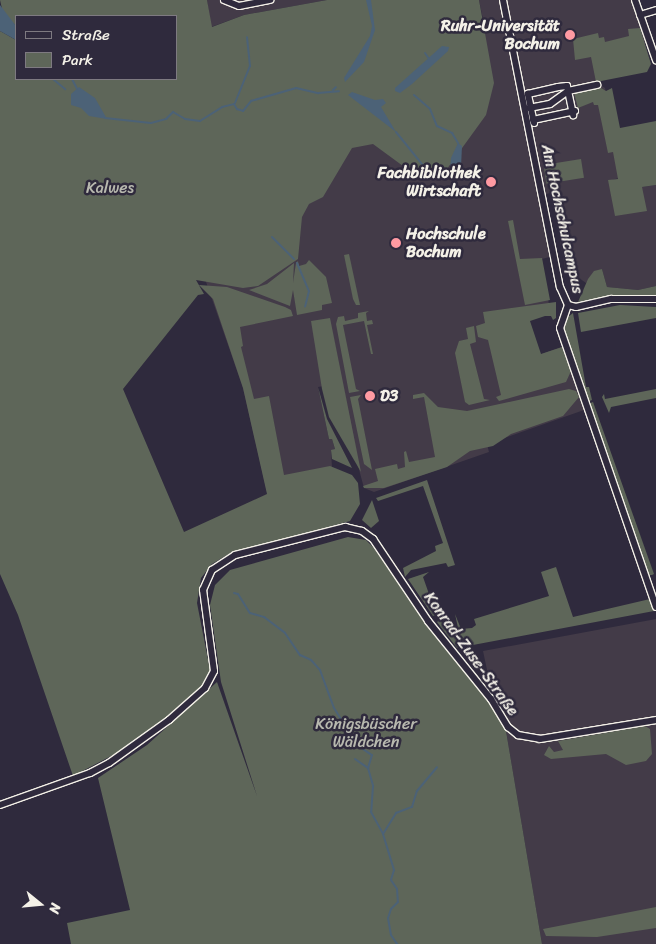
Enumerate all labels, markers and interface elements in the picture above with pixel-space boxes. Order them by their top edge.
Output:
legend [15,15,178,80]
place label: Ruhr-Universität Bochum [441,16,560,54]
text: Straße [62,22,110,48]
marker: Ruhr-Universität Bochum [564,29,576,41]
text: Park [62,47,93,73]
street label: Am Hochschulcampus [537,143,587,295]
place label: Fachbibliothek Wirtschaft [377,163,481,201]
marker: Fachbibliothek Wirtschaft [485,176,497,188]
park label: Kalwes [86,178,134,198]
place label: Hochschule Bochum [406,224,486,262]
marker: Hochschule Bochum [390,237,402,249]
place label: D3 [380,386,398,406]
marker: D3 [364,390,376,402]
street label: Konrad-Zuse-Straße [420,588,522,720]
park label: Königsbüscher Wäldchen [315,714,417,752]
north arrow [15,879,65,929]
text: N [41,900,68,917]

